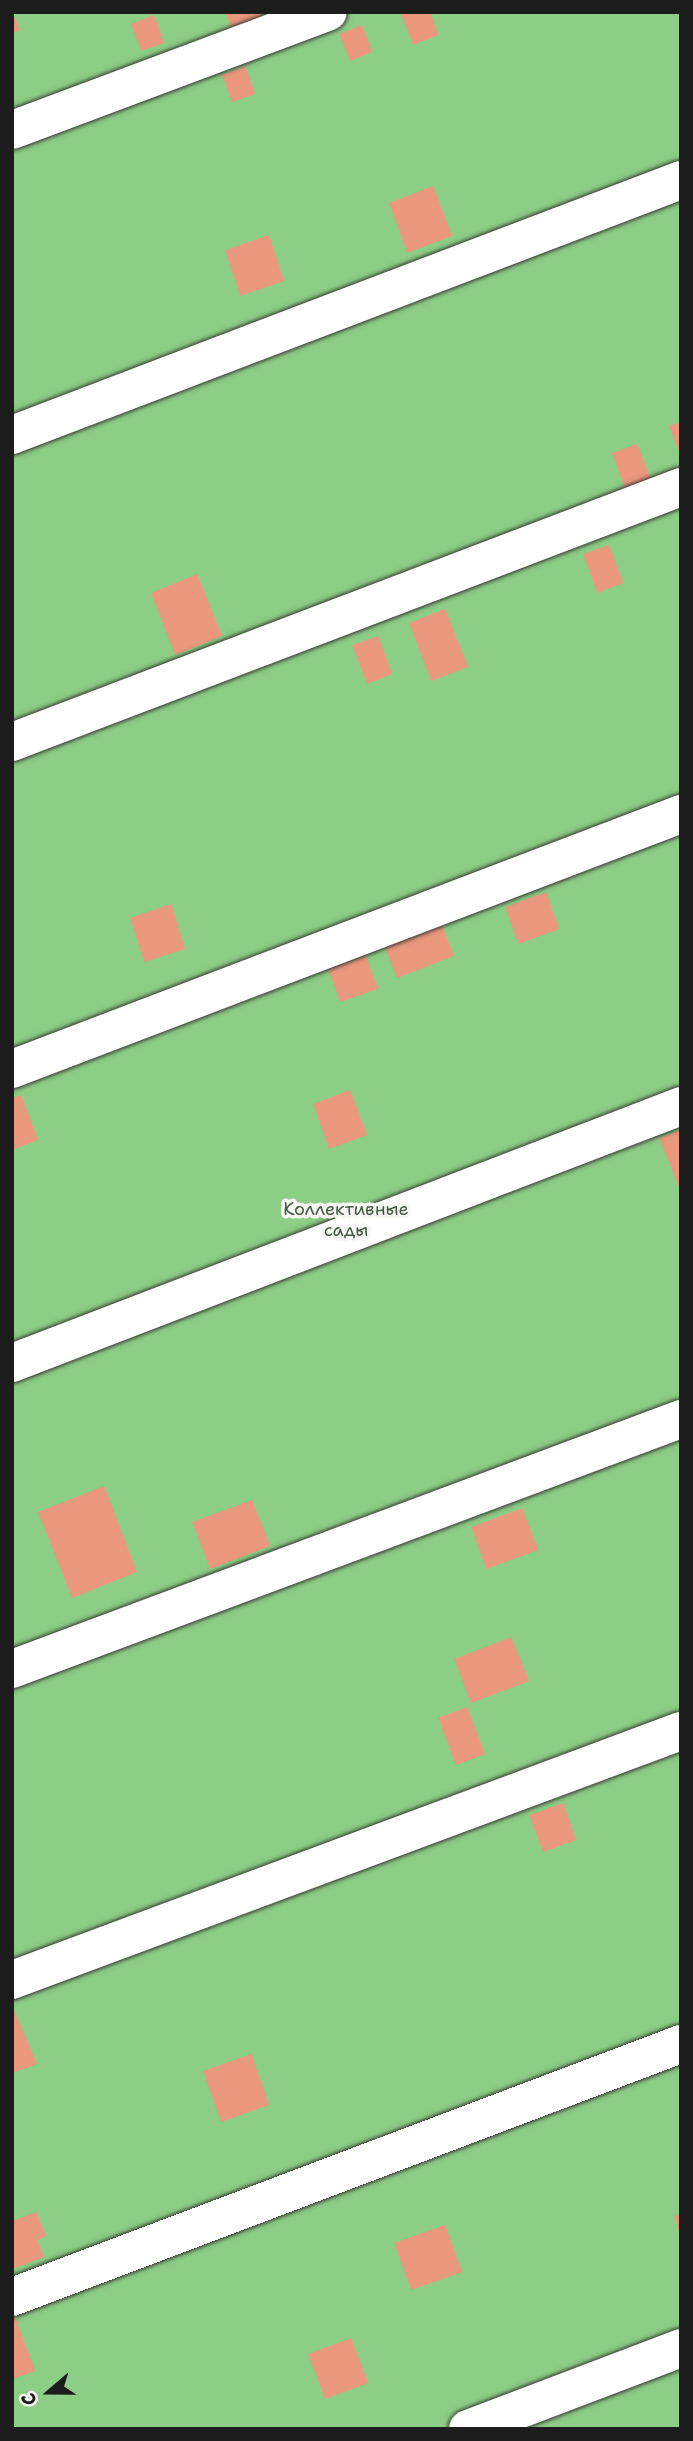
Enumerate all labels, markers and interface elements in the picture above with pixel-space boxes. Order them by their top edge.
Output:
park label: Коллективные сады [283,1199,409,1242]
north arrow [14,2357,84,2427]
text: С [15,2390,43,2409]

